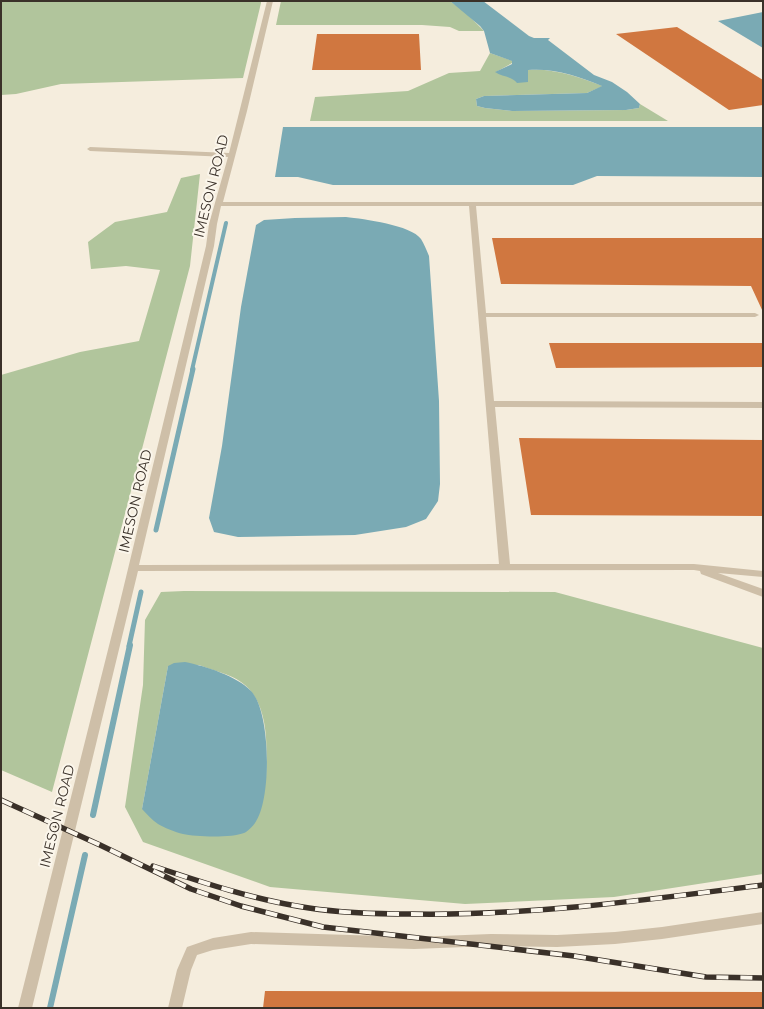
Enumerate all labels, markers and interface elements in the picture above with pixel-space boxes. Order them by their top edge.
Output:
street label: IMESON ROAD [189,133,233,239]
street label: IMESON ROAD [114,447,156,555]
street label: IMESON ROAD [35,763,79,869]

